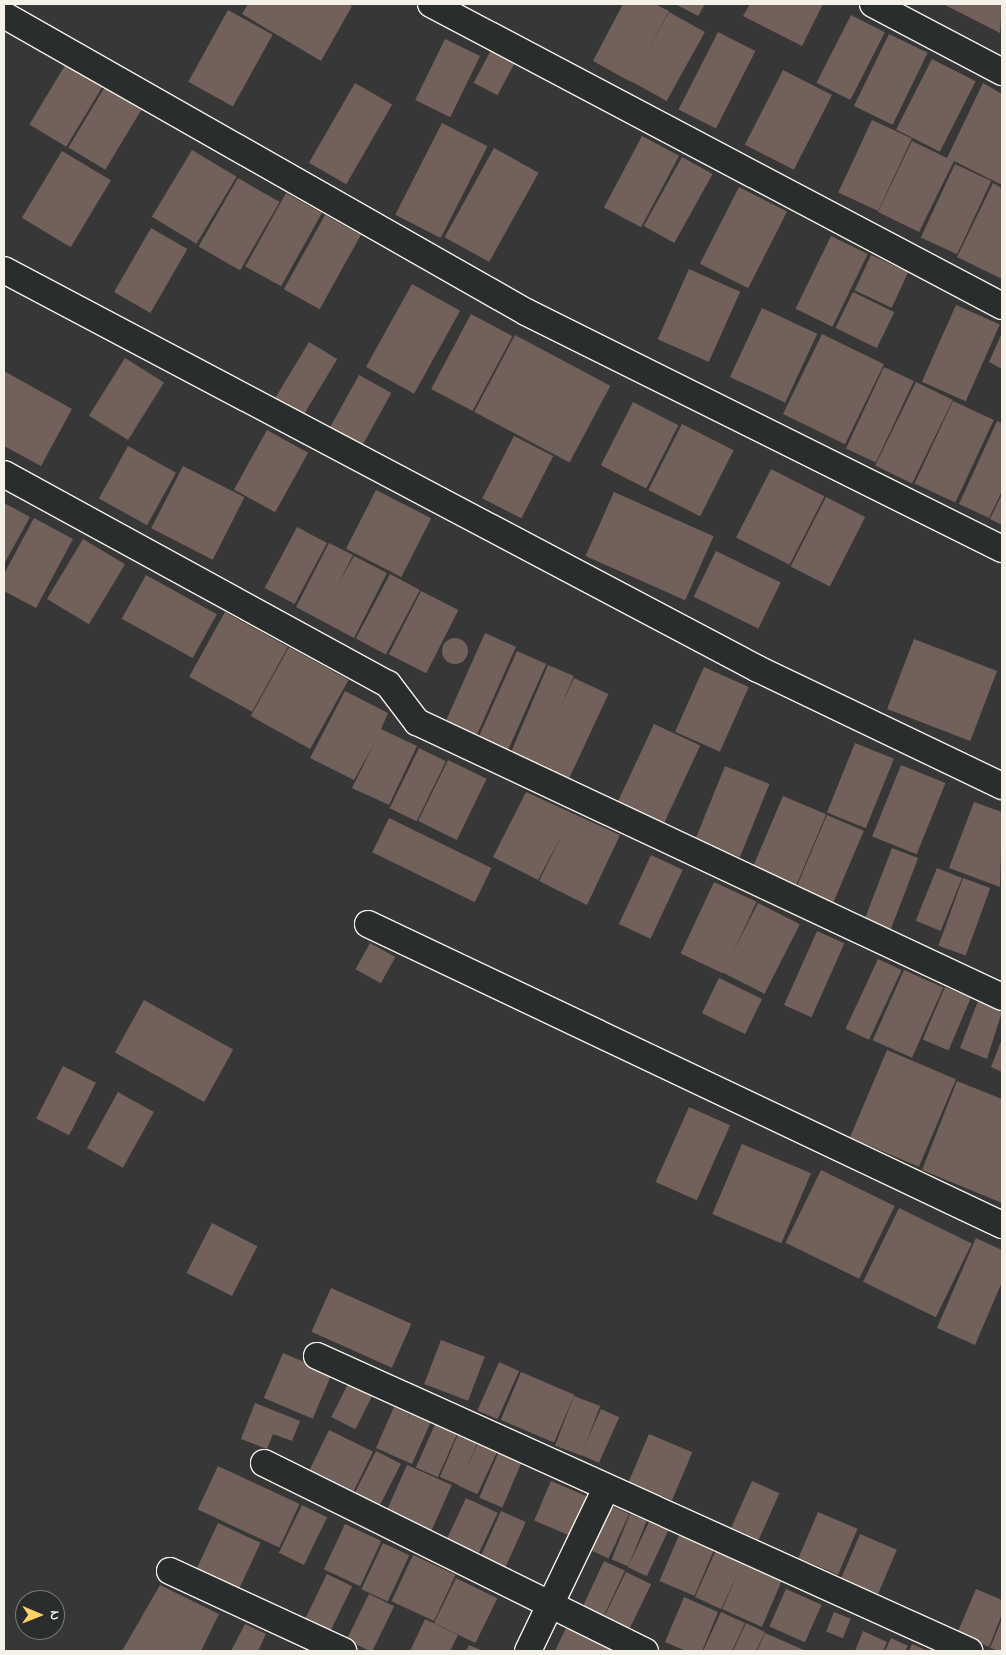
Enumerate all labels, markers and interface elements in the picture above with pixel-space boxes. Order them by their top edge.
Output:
north arrow [15,1590,65,1640]
text: N [44,1610,65,1620]

